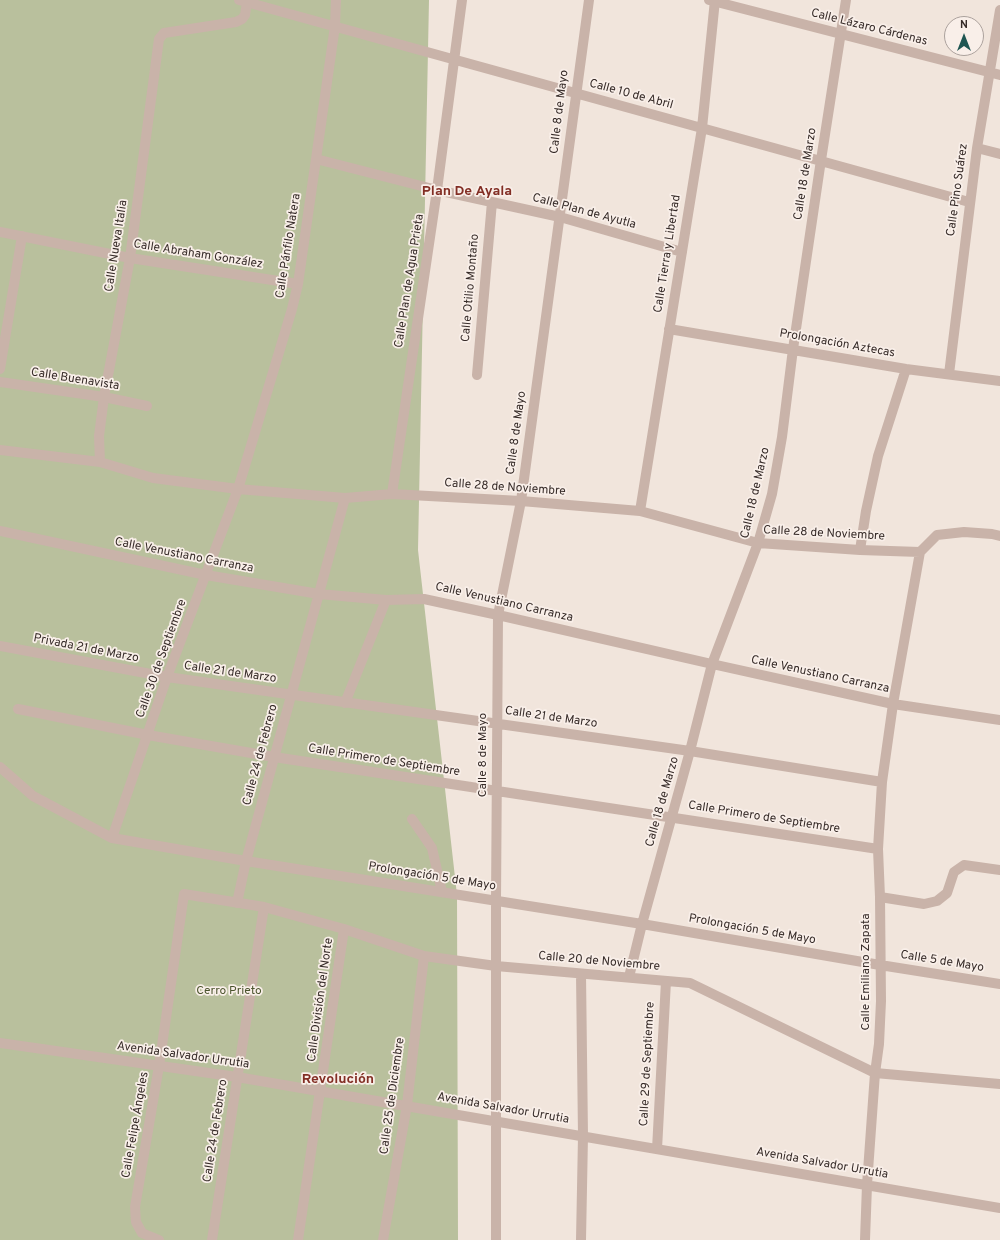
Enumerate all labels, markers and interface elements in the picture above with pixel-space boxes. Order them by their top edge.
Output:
street label: Calle Lázaro Cárdenas [809,7,929,49]
north arrow [944,16,984,56]
text: N [960,18,968,32]
street label: Calle 8 de Mayo [548,69,572,155]
street label: Calle 10 de Abril [587,77,675,113]
street label: Calle 18 de Marzo [792,127,820,221]
street label: Calle Pino Suárez [944,143,972,237]
district label: Plan De Ayala [422,184,512,200]
street label: Calle Plan de Ayutla [531,191,637,233]
street label: Calle Pánfilo Natera [274,193,304,299]
street label: Calle Tierra y Libertad [652,194,684,314]
street label: Calle Nueva Italia [103,199,131,293]
street label: Calle Plan de Agua Prieta [392,213,428,349]
street label: Calle Otilio Montaño [459,233,483,343]
street label: Calle Abraham González [132,238,264,272]
street label: Prolongación Aztecas [778,327,896,361]
street label: Calle Buenavista [30,366,120,394]
street label: Calle 8 de Mayo [504,390,530,476]
street label: Calle 18 de Marzo [738,446,774,540]
street label: Calle 28 de Noviembre [444,477,566,499]
street label: Calle 28 de Noviembre [763,524,885,544]
street label: Calle Venustiano Carranza [113,535,255,577]
street label: Calle Venustiano Carranza [434,580,574,626]
street label: Calle 30 de Septiembre [134,598,190,720]
street label: Privada 21 de Marzo [32,632,140,666]
street label: Calle Venustiano Carranza [750,653,890,697]
street label: Calle 21 de Marzo [183,659,277,687]
street label: Calle 24 de Febrero [241,703,281,807]
street label: Calle 21 de Marzo [504,704,598,732]
street label: Calle 8 de Mayo [477,713,491,797]
street label: Calle Primero de Septiembre [307,742,461,780]
street label: Calle 18 de Marzo [643,755,683,849]
street label: Calle Primero de Septiembre [687,799,841,837]
street label: Prolongación 5 de Mayo [367,860,497,894]
street label: Prolongación 5 de Mayo [687,912,817,948]
street label: Calle Emiliano Zapata [860,913,874,1031]
street label: Calle División del Norte [305,937,337,1063]
street label: Calle 5 de Mayo [899,948,985,976]
street label: Calle 20 de Noviembre [538,950,660,974]
park label: Cerro Prieto [196,985,262,999]
street label: Calle 29 de Septiembre [638,1001,658,1127]
street label: Calle 25 de Diciembre [378,1037,408,1155]
street label: Avenida Salvador Urrutia [116,1040,250,1072]
street label: Calle Felipe Ángeles [120,1071,152,1179]
district label: Revolución [302,1072,374,1088]
street label: Calle 24 de Febrero [201,1078,231,1184]
street label: Avenida Salvador Urrutia [436,1090,570,1128]
street label: Avenida Salvador Urrutia [755,1145,889,1183]

